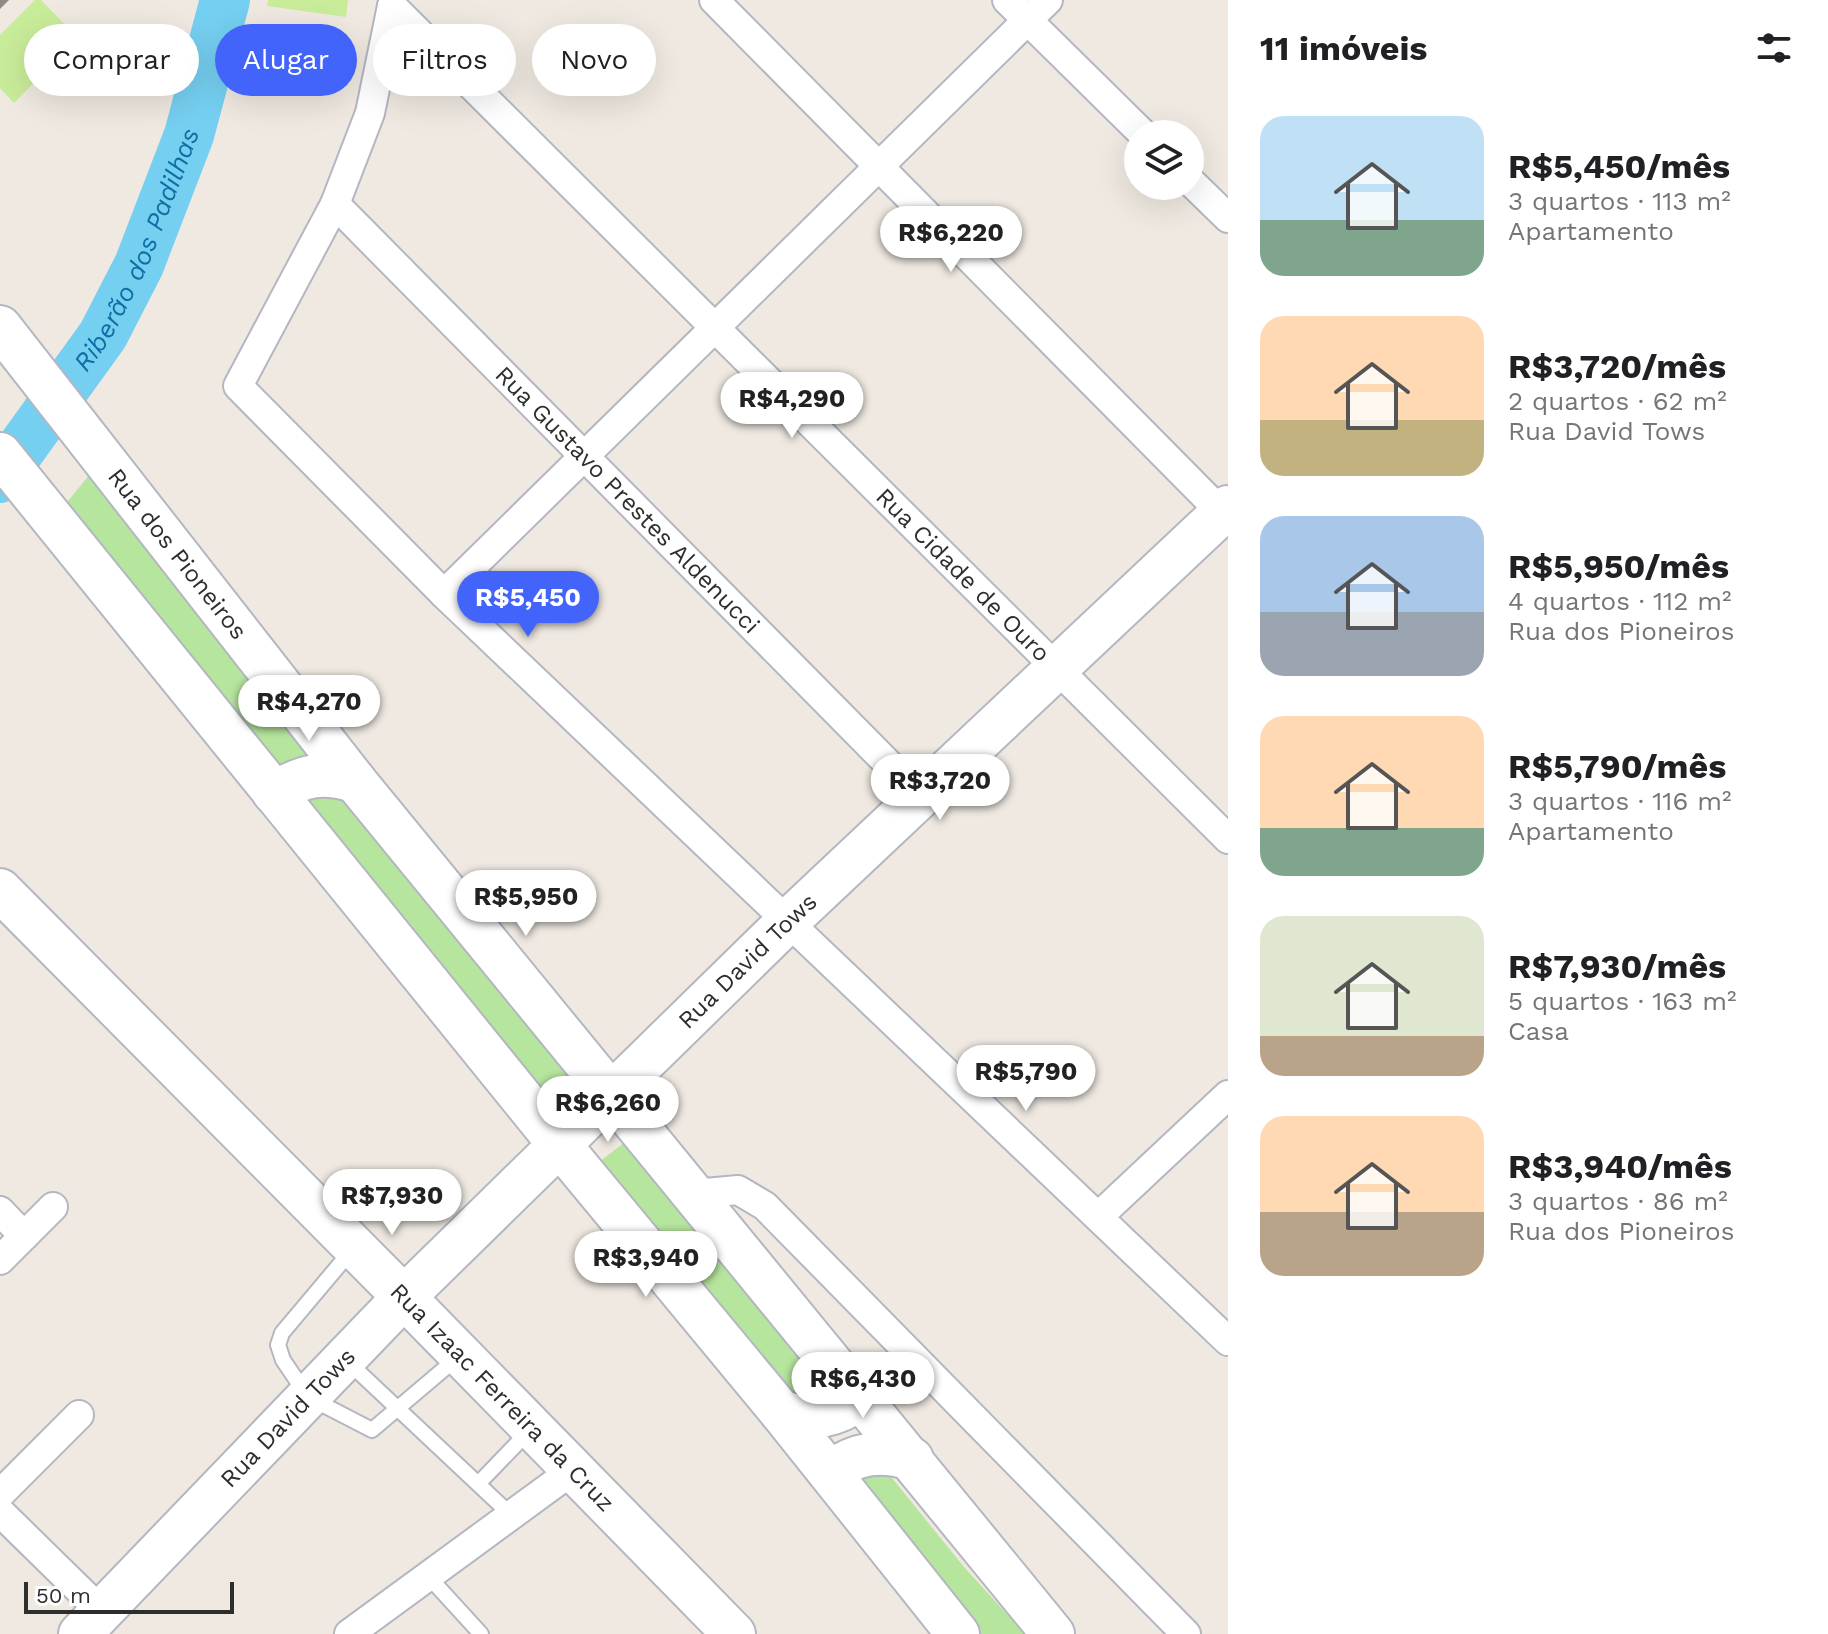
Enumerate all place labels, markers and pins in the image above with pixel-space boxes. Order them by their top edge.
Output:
pin: R$6,220 [877,206,1025,274]
pin: R$4,290 [718,372,866,440]
pin: R$5,450 [454,571,602,639]
pin: R$4,270 [235,675,383,743]
pin: R$3,720 [866,754,1014,822]
pin: R$5,950 [452,870,600,938]
pin: R$5,790 [952,1045,1100,1113]
pin: R$6,260 [534,1076,682,1144]
pin: R$7,930 [318,1169,466,1237]
pin: R$3,940 [572,1231,720,1299]
pin: R$6,430 [789,1352,937,1420]

